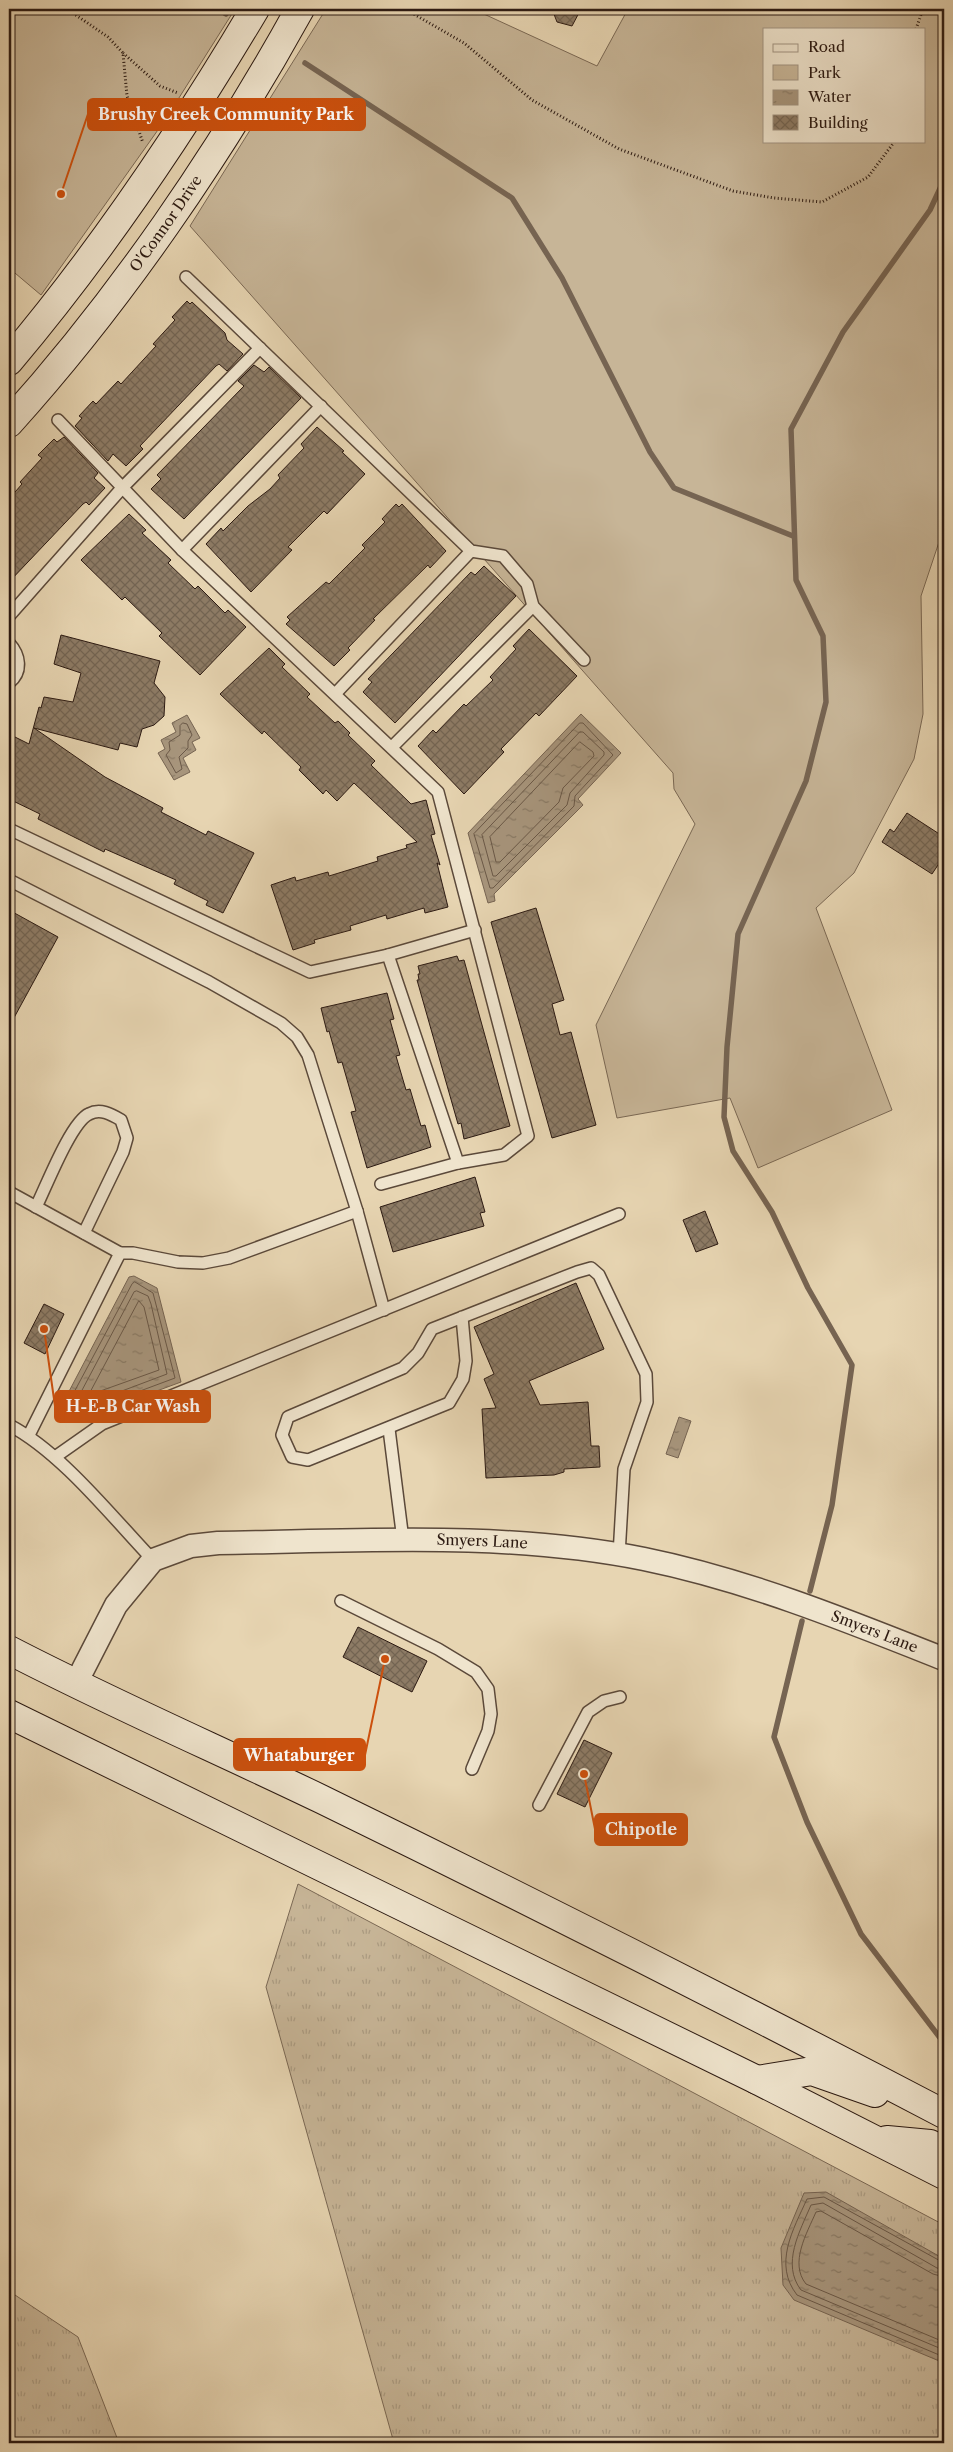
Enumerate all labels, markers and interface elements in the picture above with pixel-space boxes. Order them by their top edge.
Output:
legend [763,28,926,142]
text: Road [808,37,845,56]
text: Park [808,63,842,82]
text: Water [807,87,852,106]
callout: Brushy Creek Community Park [88,99,365,130]
text: Brushy Creek Community Park [98,104,354,124]
text: Building [808,113,868,132]
street label: O'Connor Drive [125,171,206,275]
callout: H-E-B Car Wash [55,1391,210,1422]
text: H-E-B Car Wash [66,1396,200,1416]
street label: Smyers Lane [436,1530,528,1553]
street label: Smyers Lane [829,1606,921,1657]
callout: Whataburger [234,1739,365,1770]
text: Whataburger [243,1745,355,1765]
callout: Chipotle [595,1814,687,1845]
text: Chipotle [605,1819,677,1839]

